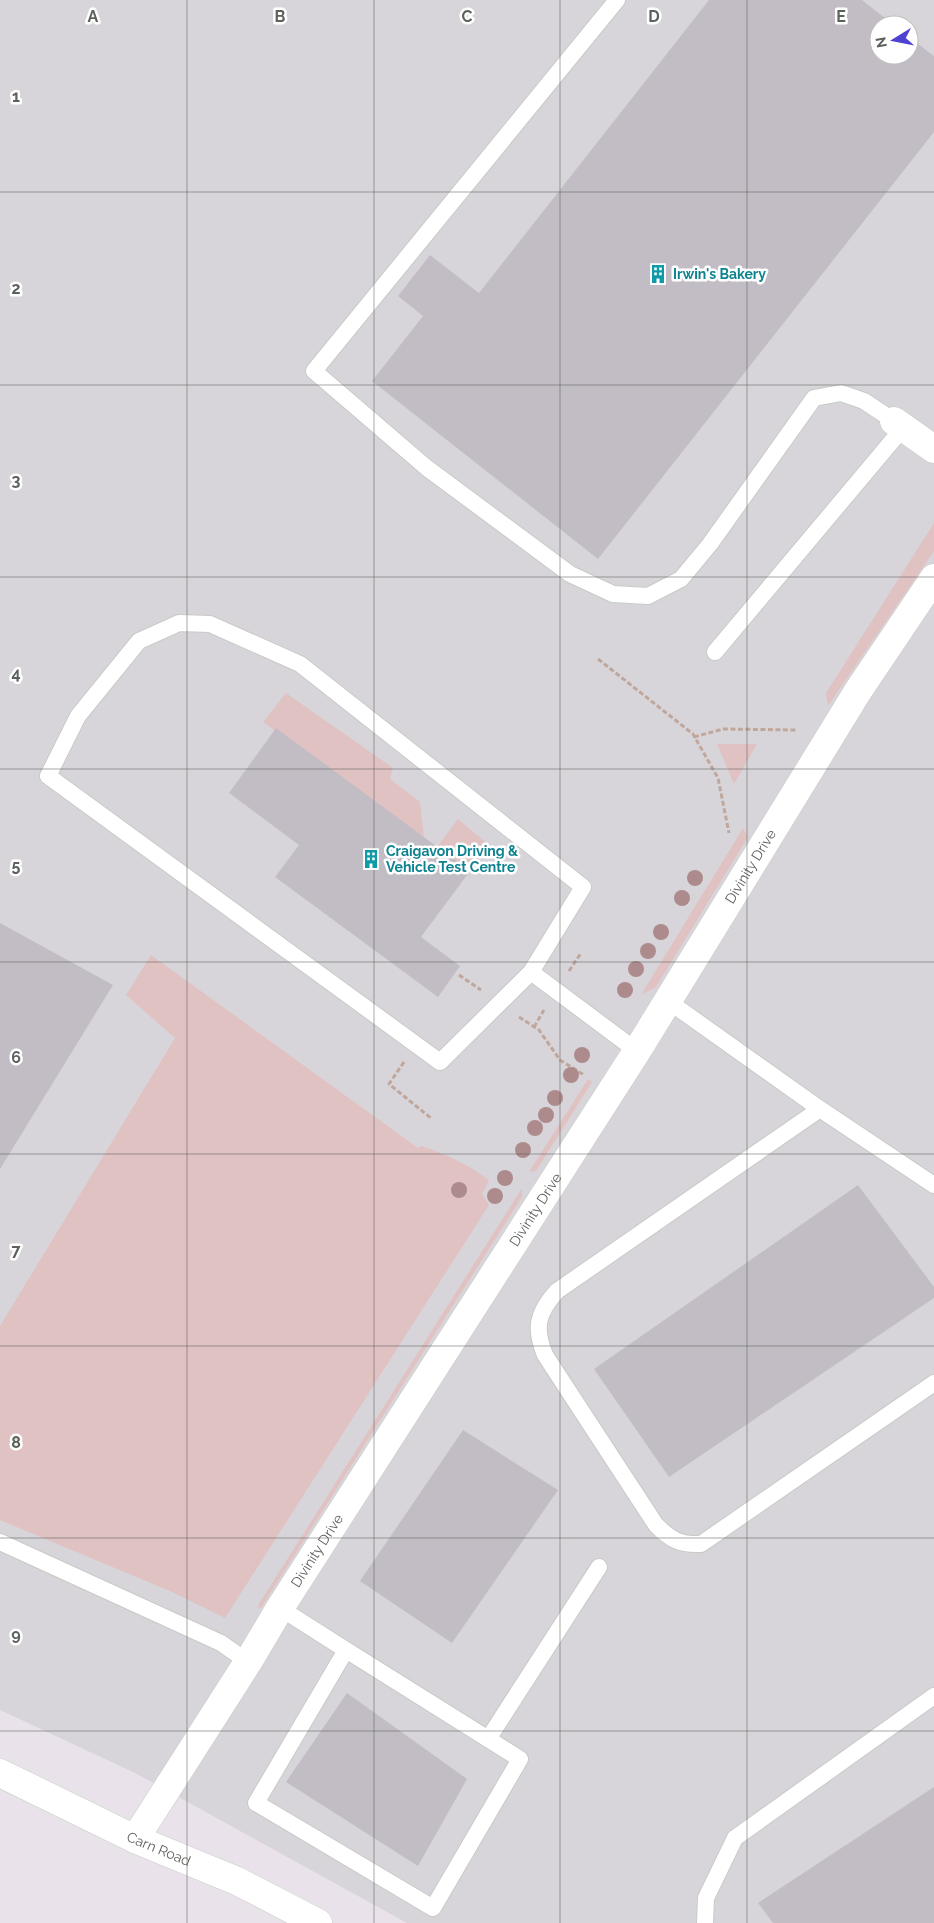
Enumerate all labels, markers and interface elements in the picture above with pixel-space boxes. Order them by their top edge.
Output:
text: A [88,7,99,26]
text: B [275,7,286,26]
text: C [462,7,473,26]
text: D [648,7,660,26]
text: E [836,7,846,26]
north arrow [869,15,919,65]
text: N [872,36,890,49]
text: 1 [12,87,20,106]
building icon: Irwin's Bakery [647,263,669,285]
place label: Irwin's Bakery [673,266,766,282]
text: 2 [11,279,21,298]
text: 3 [12,471,21,490]
text: 4 [11,664,21,683]
street label: Divinity Drive [722,826,779,906]
place label: Craigavon Driving & Vehicle Test Centre [386,843,518,875]
building icon: Craigavon Driving & Vehicle Test Centre [360,848,382,870]
text: 5 [12,856,21,875]
text: 6 [11,1048,21,1067]
street label: Divinity Drive [506,1170,565,1249]
text: 7 [12,1241,21,1260]
text: 8 [11,1433,21,1452]
street label: Divinity Drive [287,1511,346,1590]
text: 9 [11,1625,21,1644]
street label: Carn Road [124,1828,193,1869]

